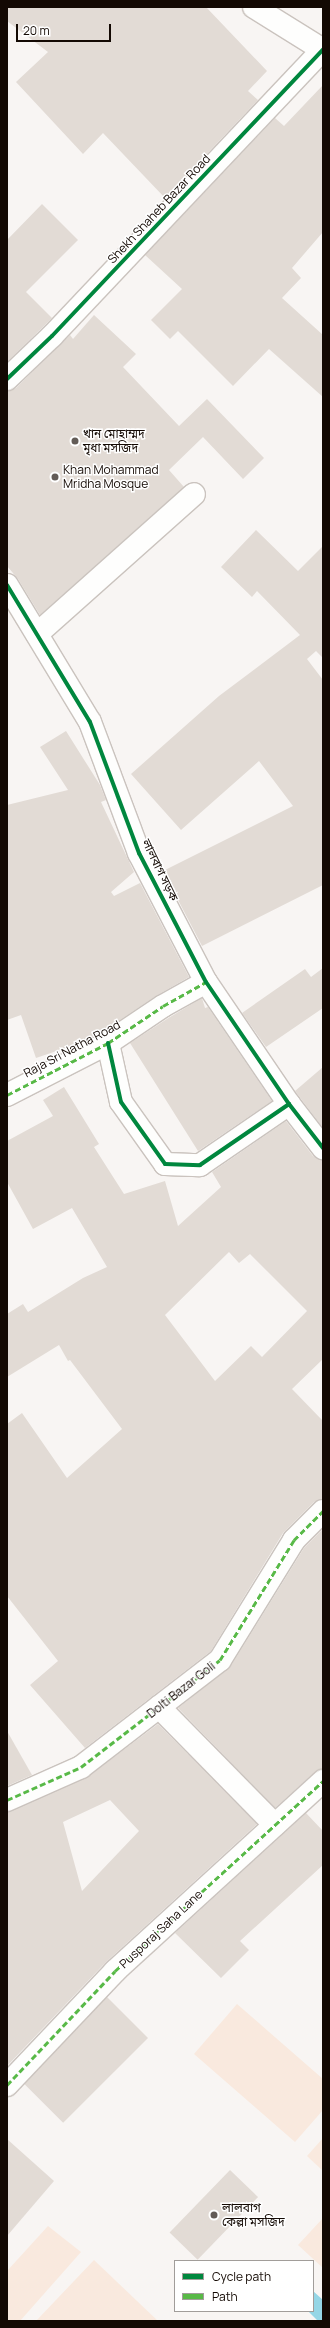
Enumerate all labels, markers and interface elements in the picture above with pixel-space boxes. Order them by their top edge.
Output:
scale bar [18,16,113,42]
text: 20 m [23,22,50,39]
street label: Shekh Shaheb Bazar Road [105,152,213,266]
place label: খান মোহাম্মদ মৃধা মসজিদ [83,427,145,455]
marker: খান মোহাম্মদ মৃধা মসজিদ [70,436,80,446]
place label: Khan Mohammad Mridha Mosque [63,463,159,491]
marker: Khan Mohammad Mridha Mosque [50,472,60,482]
street label: লালবাগ সড়ক [139,837,181,903]
street label: Raja Sri Natha Road [21,1017,123,1081]
street label: Dolti Bazar Goli [144,1659,218,1721]
street label: Pusporaj Saha Lane [117,1887,205,1971]
place label: লালবাগ কেল্লা মসজিদ [222,2201,285,2229]
marker: লালবাগ কেল্লা মসজিদ [209,2210,219,2220]
legend [174,2260,314,2312]
text: Cycle path [212,2268,271,2285]
text: Path [212,2288,238,2305]

